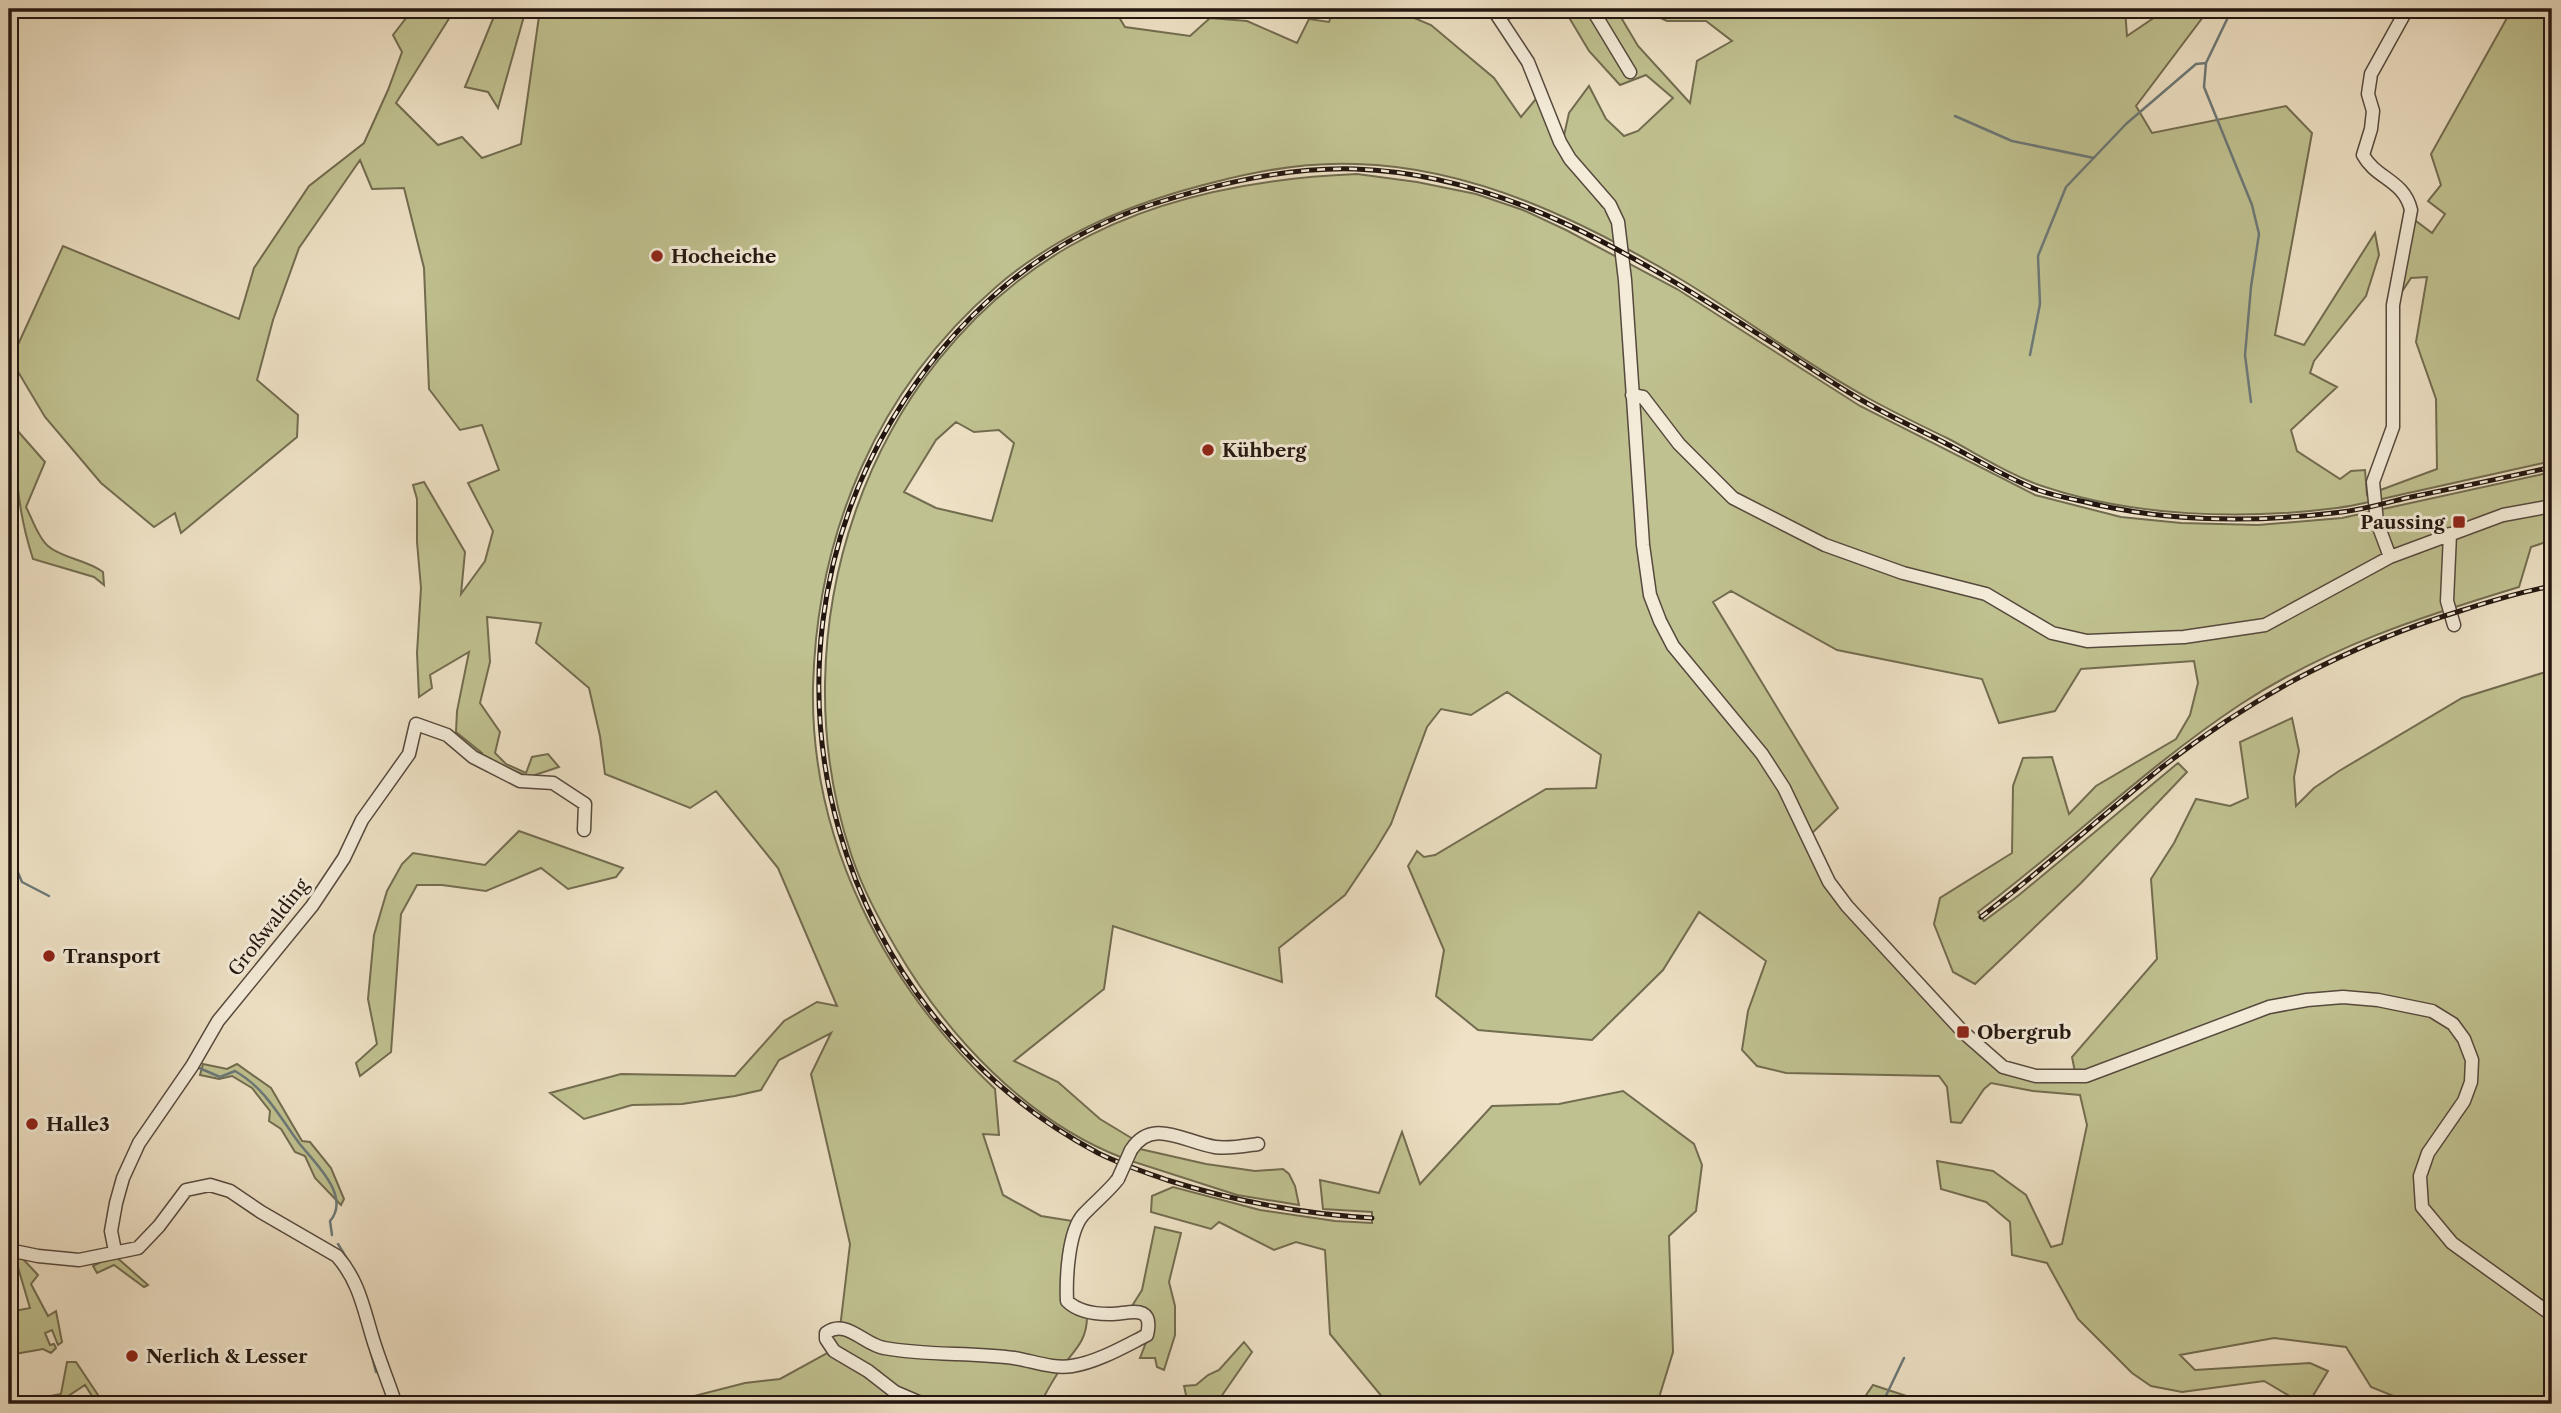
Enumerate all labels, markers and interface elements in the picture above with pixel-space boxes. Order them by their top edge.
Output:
place label: Hocheiche [671,245,776,268]
marker: Hocheiche [649,248,665,264]
place label: Kühberg [1222,439,1307,462]
marker: Kühberg [1200,442,1216,458]
place label: Paussing [2360,511,2446,534]
marker: Paussing [2451,514,2467,530]
street label: Großwalding [223,873,314,981]
place label: Transport [63,945,161,968]
marker: Transport [41,948,57,964]
place label: Obergrub [1977,1021,2071,1044]
marker: Obergrub [1955,1024,1971,1040]
place label: Halle3 [46,1113,110,1136]
marker: Halle3 [24,1116,40,1132]
place label: Nerlich & Lesser [146,1345,308,1368]
marker: Nerlich & Lesser [124,1348,140,1364]

